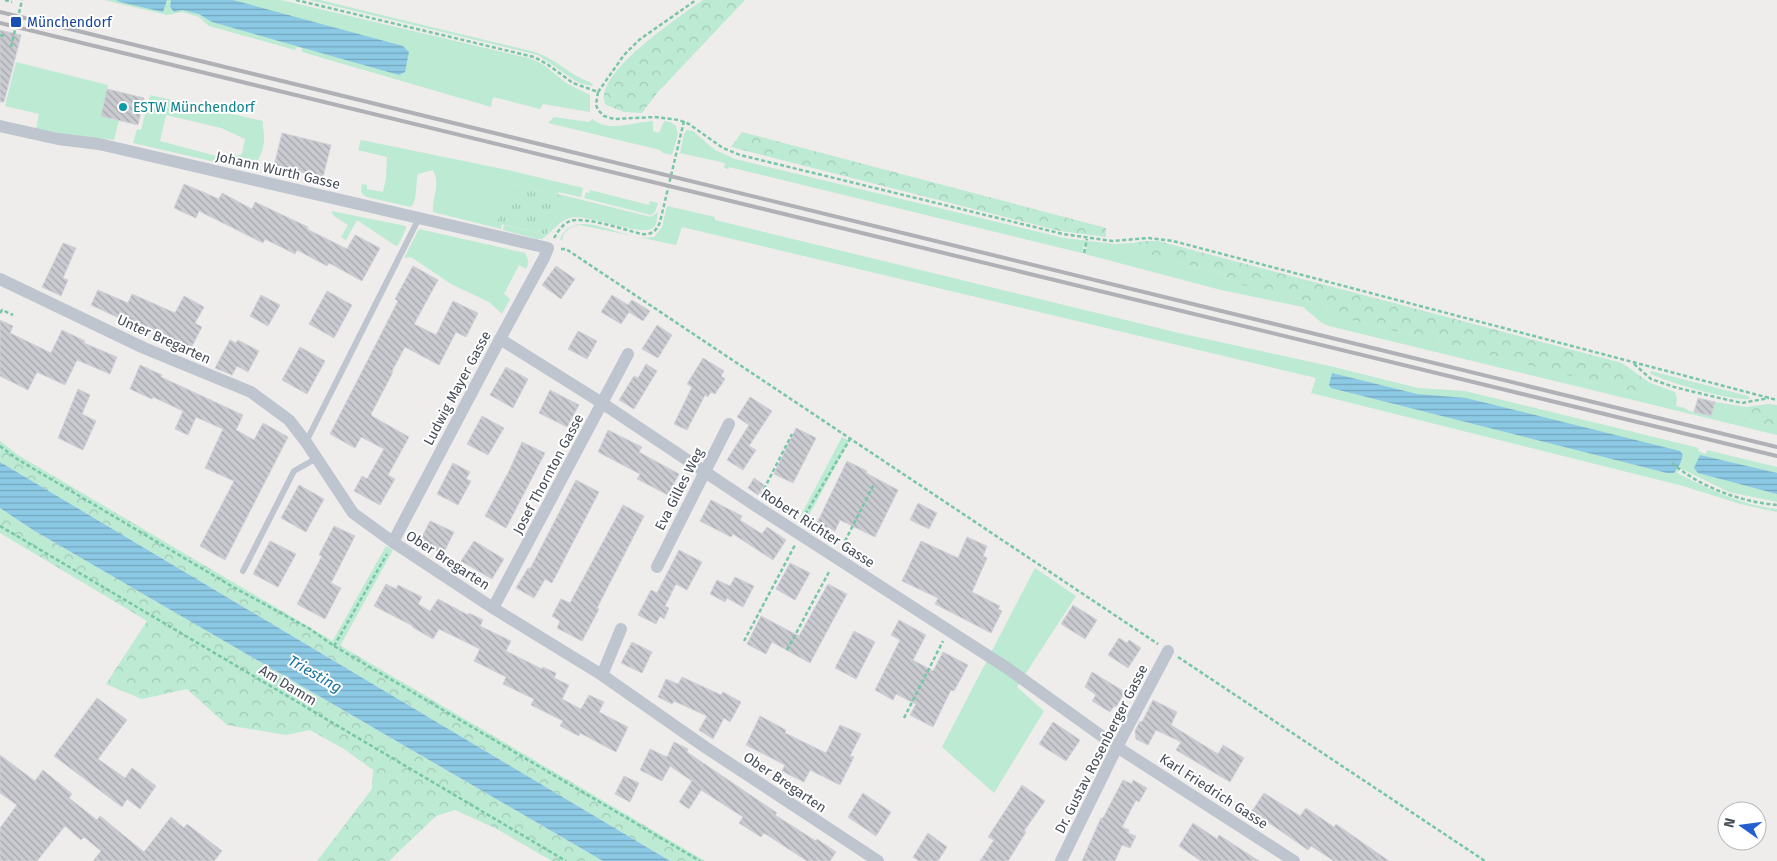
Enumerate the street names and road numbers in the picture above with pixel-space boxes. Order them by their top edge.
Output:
street label: Johann Wurth Gasse [214,148,342,193]
street label: Unter Bregarten [114,311,213,368]
street label: Ludwig Mayer Gasse [420,328,495,448]
street label: Josef Thornton Gasse [509,411,587,537]
street label: Eva Gilles Weg [651,444,708,533]
street label: Robert Richter Gasse [758,485,878,572]
street label: Ober Bregarten [403,527,493,594]
street label: Am Damm [256,662,320,709]
street label: Dr. Gustav Rosenberger Gasse [1051,662,1152,837]
street label: Ober Bregarten [740,748,830,816]
street label: Karl Friedrich Gasse [1156,750,1271,833]

